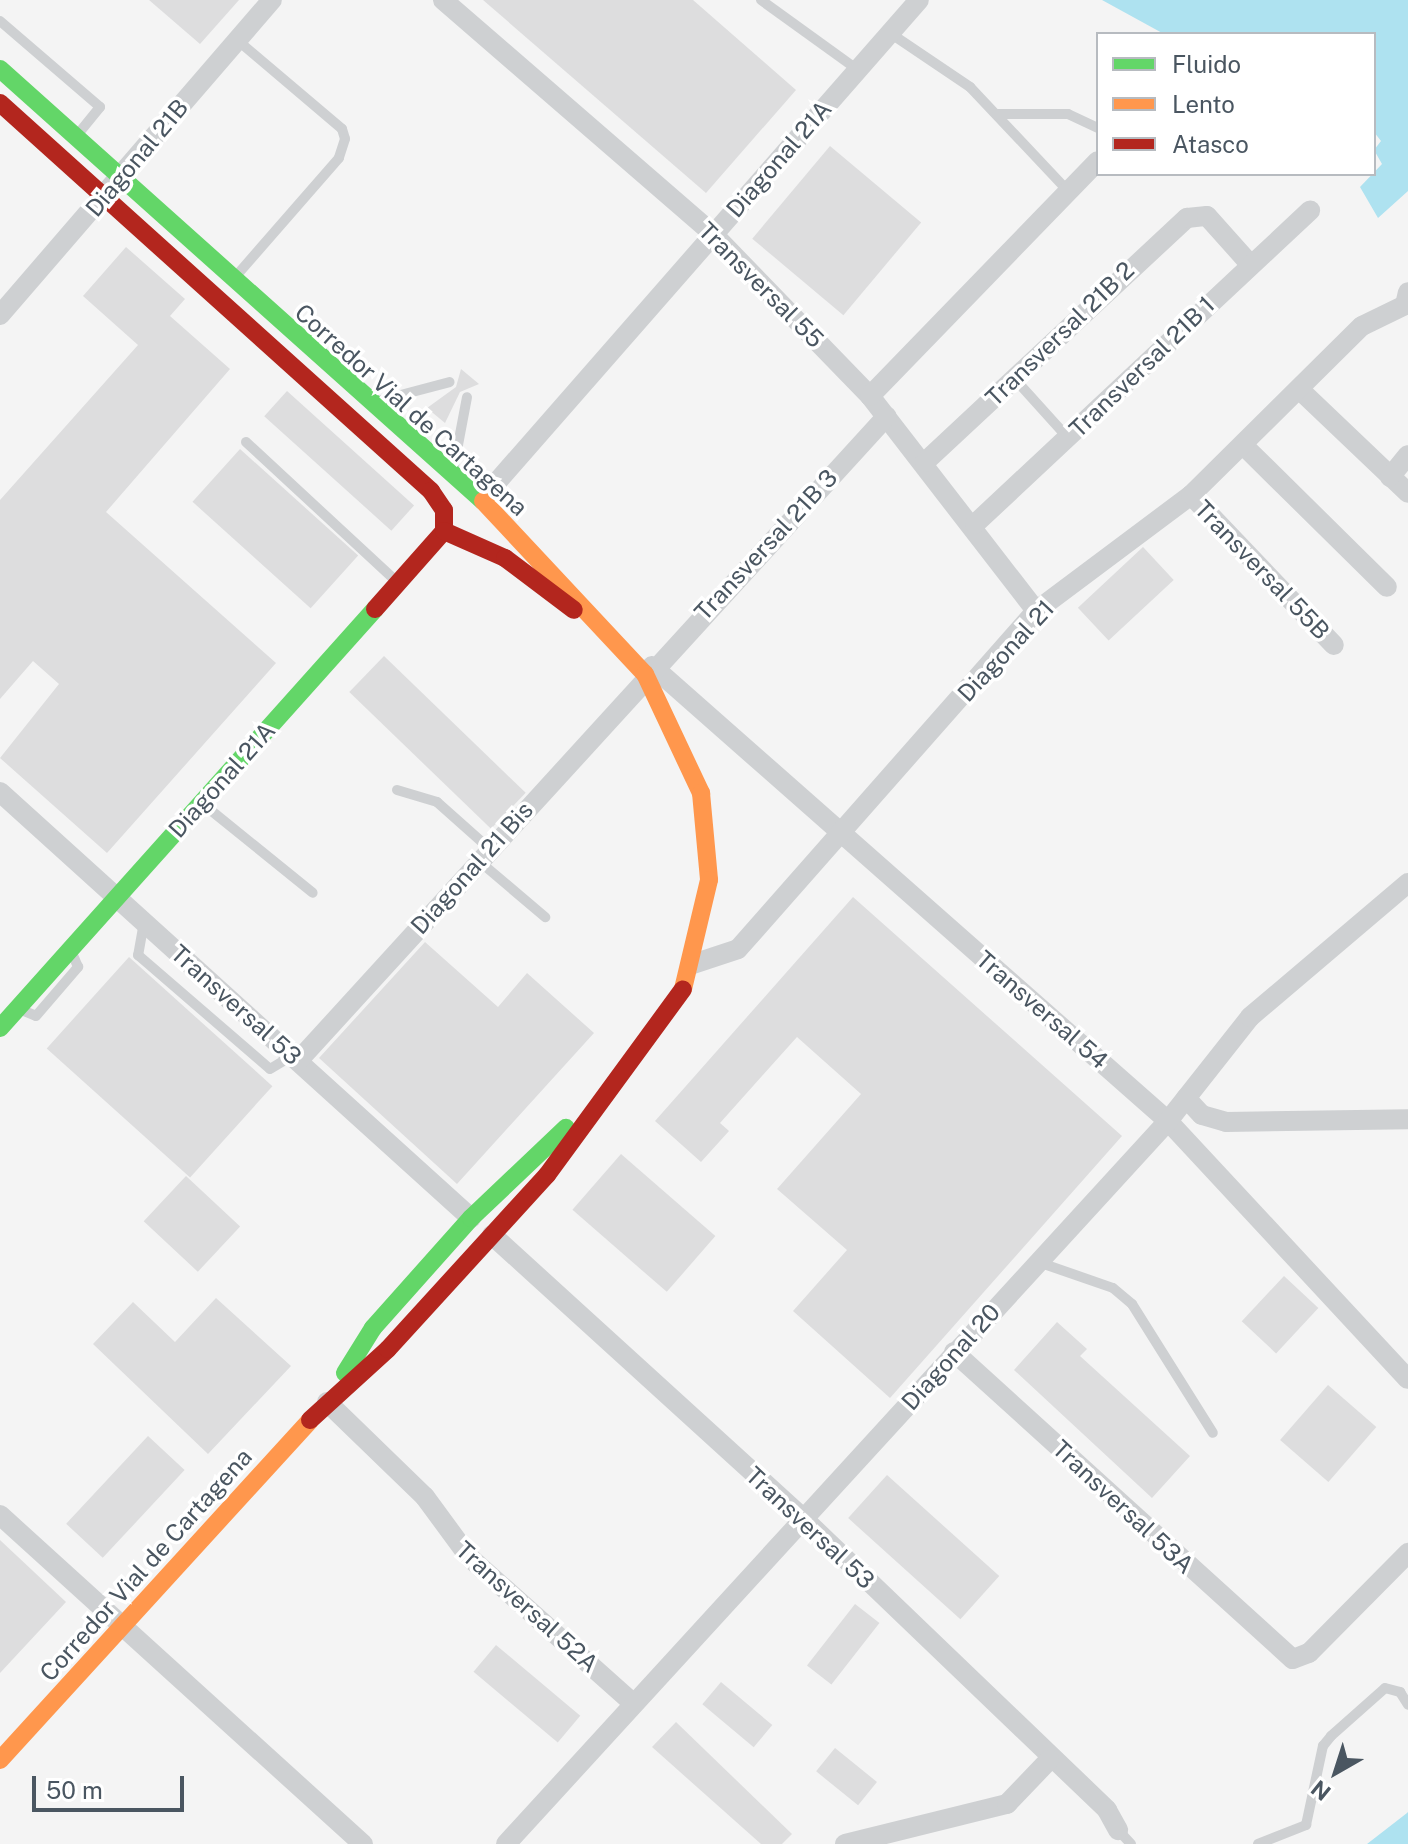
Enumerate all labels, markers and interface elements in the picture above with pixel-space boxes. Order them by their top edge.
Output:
legend [1096,32,1376,176]
text: Fluido [1172,50,1241,78]
text: Lento [1172,90,1235,118]
street label: Diagonal 21B [80,93,194,223]
street label: Diagonal 21A [720,95,838,223]
text: Atasco [1172,130,1249,158]
street label: Transversal 55 [692,216,830,354]
street label: Transversal 21B 2 [980,256,1140,412]
street label: Transversal 21B 1 [1063,290,1221,444]
street label: Corredor Vial de Cartagena [288,298,534,522]
street label: Transversal 21B 3 [689,464,843,626]
street label: Transversal 55B [1189,495,1335,645]
street label: Diagonal 21 [952,594,1060,708]
street label: Diagonal 21A [163,716,281,844]
street label: Diagonal 21 Bis [405,796,539,940]
street label: Transversal 53 [165,939,307,1071]
street label: Transversal 54 [970,945,1114,1075]
street label: Diagonal 20 [896,1298,1006,1416]
street label: Transversal 53A [1046,1434,1200,1580]
street label: Corredor Vial de Cartagena [34,1442,258,1688]
street label: Transversal 53 [740,1461,880,1595]
street label: Transversal 52A [450,1536,604,1678]
north arrow [1296,1732,1376,1812]
scale bar [36,1760,188,1810]
text: N [1306,1775,1336,1806]
text: 50 m [46,1776,103,1804]

